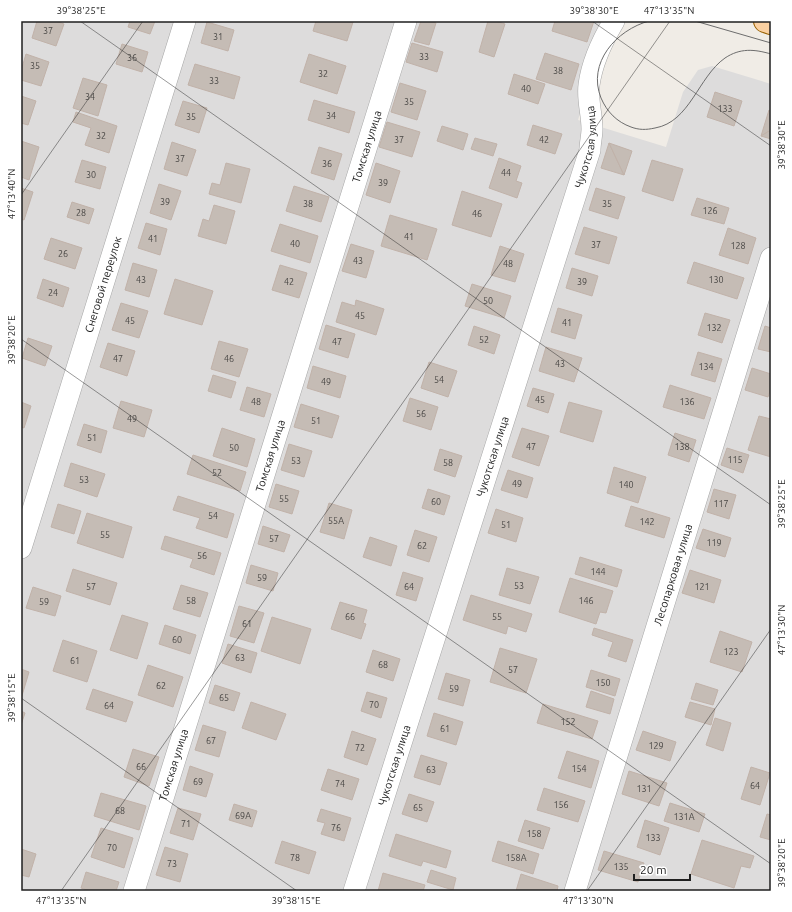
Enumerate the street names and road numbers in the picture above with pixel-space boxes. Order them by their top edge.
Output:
street label: Чукотская улица [572,105,598,190]
street label: Томская улица [350,109,384,184]
street label: Снеговой переулок [82,234,124,334]
street label: Чукотская улица [474,415,511,498]
street label: Томская улица [253,418,287,493]
street label: Лесопарковая улица [652,522,694,627]
street label: Чукотская улица [376,723,413,807]
street label: Томская улица [156,727,190,803]

